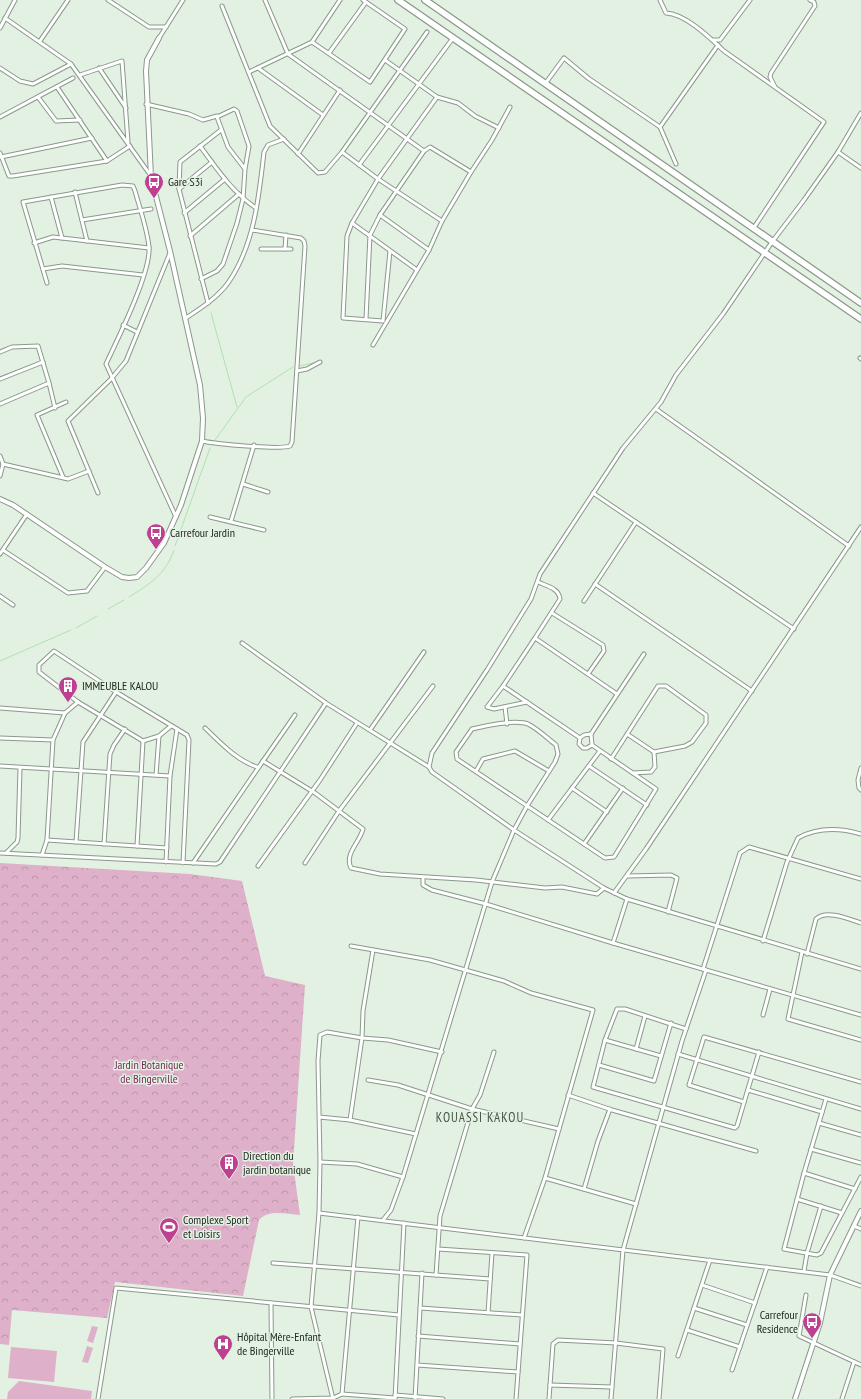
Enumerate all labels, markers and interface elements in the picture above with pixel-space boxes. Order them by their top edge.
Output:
bus stop icon: Gare S3i [143,171,165,199]
place label: Gare S3i [168,174,203,189]
bus stop icon: Carrefour Jardin [145,522,167,550]
place label: Carrefour Jardin [170,525,235,540]
building icon: IMMEUBLE KALOU [57,675,79,703]
place label: IMMEUBLE KALOU [82,678,158,693]
park label: Jardin Botanique de Bingerville [114,1057,183,1086]
district label: KOUASSI KAKOU [436,1109,524,1126]
place label: Direction du jardin botanique [243,1148,311,1177]
building icon: Direction du jardin botanique [218,1152,240,1180]
place label: Complexe Sport et Loisirs [183,1212,249,1241]
sports icon: Complexe Sport et Loisirs [158,1216,180,1244]
place label: Carrefour Residence [757,1307,799,1336]
bus stop icon: Carrefour Residence [801,1311,823,1339]
place label: Hôpital Mère-Enfant de Bingerville [237,1329,322,1358]
hospital icon: Hôpital Mère-Enfant de Bingerville [212,1333,234,1361]

